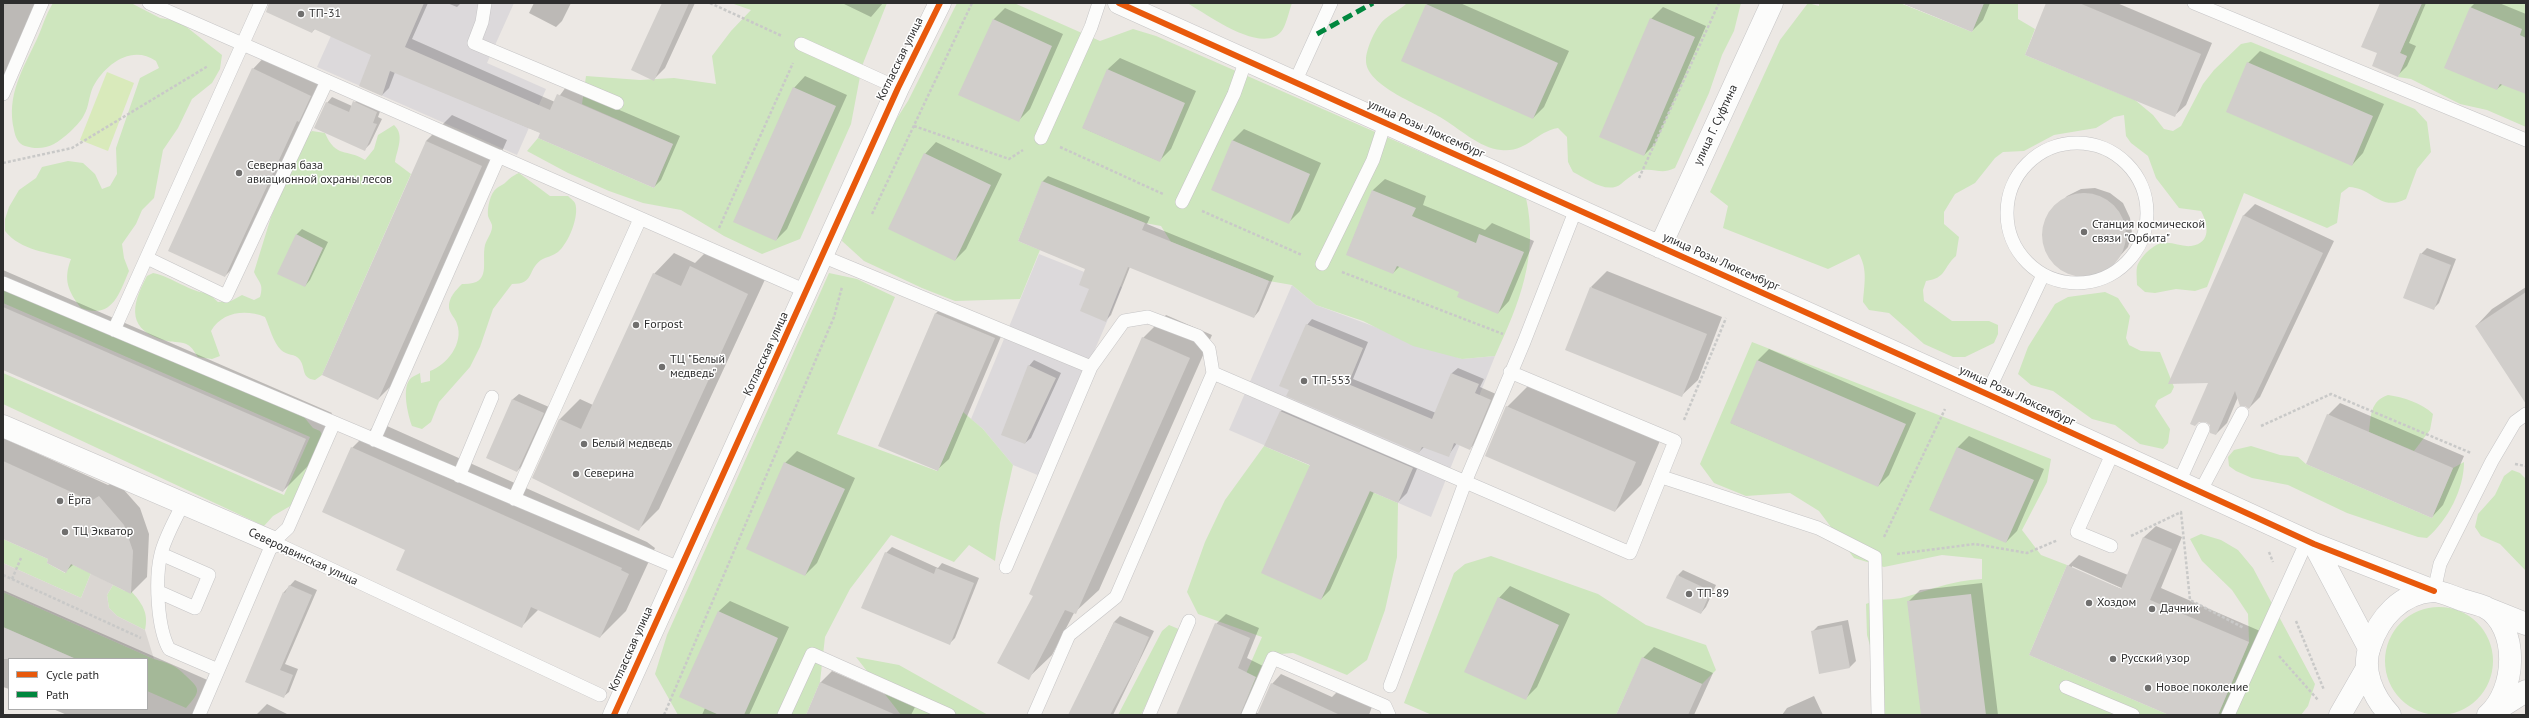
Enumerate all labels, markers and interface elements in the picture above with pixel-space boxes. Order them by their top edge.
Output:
place label: ТП-31 [309,7,341,21]
marker: ТП-31 [296,9,306,19]
street label: Котласская улица [874,15,926,103]
street label: улица Г. Суфтина [1691,82,1741,168]
street label: улица Розы Люксембург [1365,97,1487,161]
place label: Северная база авиационной охраны лесов [247,159,392,187]
marker: Северная база авиационной охраны лесов [234,168,244,178]
place label: Станция космической связи "Орбита" [2092,218,2205,246]
marker: Станция космической связи "Орбита" [2079,227,2089,237]
street label: улица Розы Люксембург [1660,230,1782,294]
street label: Котласская улица [740,310,792,398]
place label: Forpost [644,318,683,332]
marker: Forpost [631,320,641,330]
place label: ТЦ "Белый медведь" [670,353,725,381]
marker: ТЦ "Белый медведь" [657,362,667,372]
street label: улица Розы Люксембург [1957,363,2077,429]
place label: ТП-553 [1312,374,1351,388]
marker: ТП-553 [1299,376,1309,386]
place label: Белый медведь [592,437,672,451]
marker: Белый медведь [579,439,589,449]
place label: Северина [584,467,634,481]
marker: Северина [571,469,581,479]
place label: Ёрга [68,494,91,508]
marker: Ёрга [55,496,65,506]
place label: ТЦ Экватор [73,525,133,539]
street label: Северодвинская улица [246,525,360,589]
marker: ТЦ Экватор [60,527,70,537]
place label: ТП-89 [1697,587,1729,601]
marker: ТП-89 [1684,589,1694,599]
place label: Хоздом [2097,596,2136,610]
marker: Хоздом [2084,598,2094,608]
place label: Дачник [2160,602,2199,616]
marker: Дачник [2147,604,2157,614]
street label: Котласская улица [606,605,656,693]
place label: Русский узор [2121,652,2190,666]
marker: Русский узор [2108,654,2118,664]
legend [8,658,148,710]
text: Cycle path [46,667,99,682]
place label: Новое поколение [2156,681,2248,695]
marker: Новое поколение [2143,683,2153,693]
text: Path [46,687,69,702]

